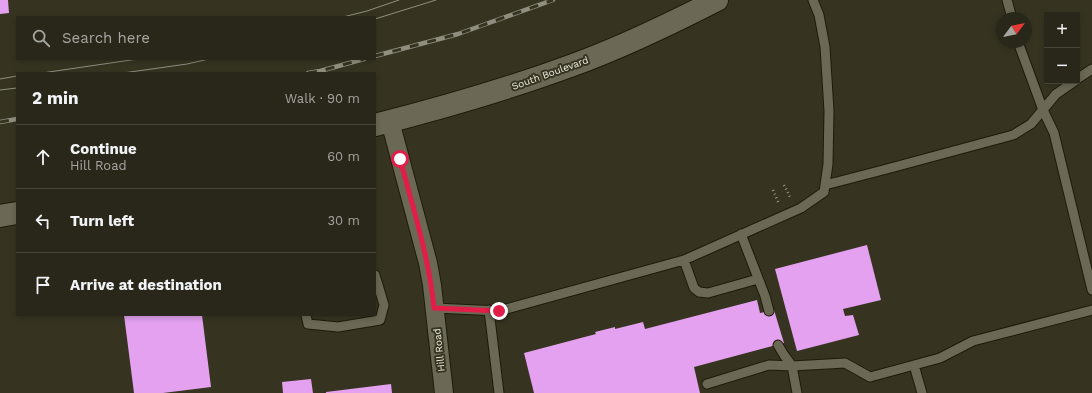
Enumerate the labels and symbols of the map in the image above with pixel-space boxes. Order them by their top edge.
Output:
north arrow [996,12,1032,48]
street label: South Boulevard [510,54,590,92]
route start [391,150,409,168]
route end [490,302,508,320]
street label: Hill Road [431,328,447,372]

